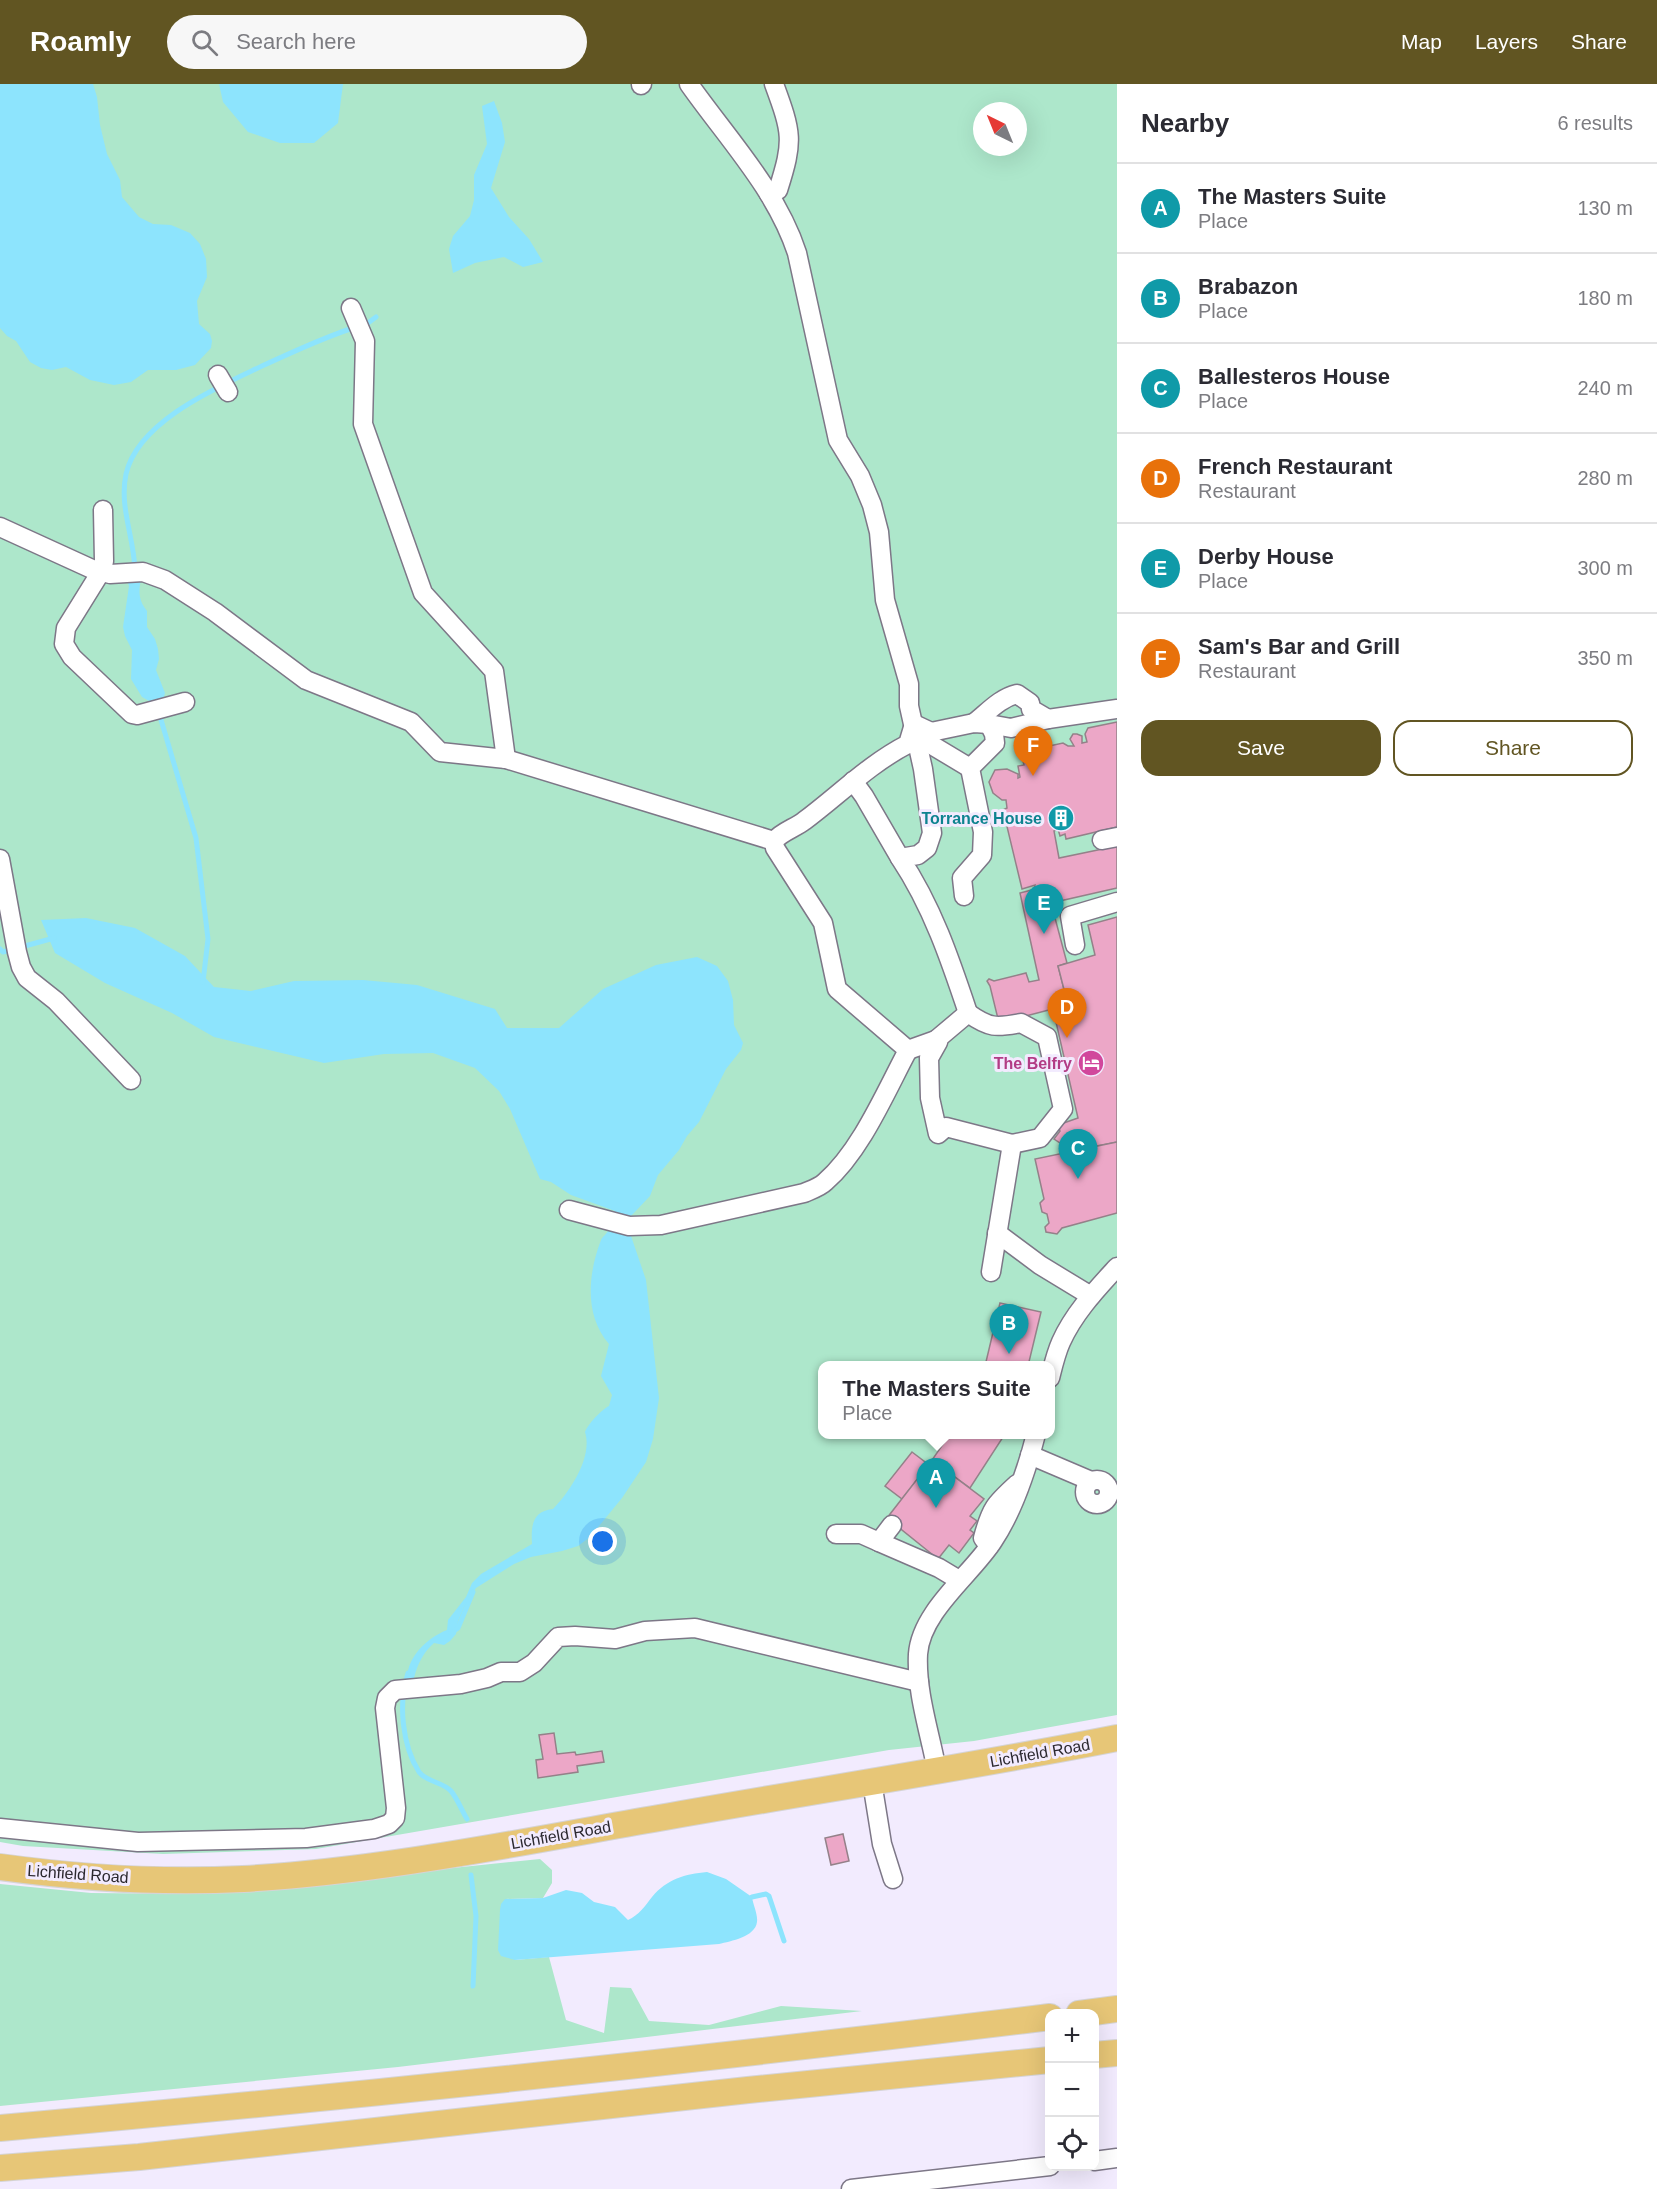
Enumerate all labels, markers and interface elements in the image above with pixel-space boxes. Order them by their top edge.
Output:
search box [167,15,587,69]
text: Roamly [30,26,131,57]
icon: search [188,26,221,59]
text: Search here [236,29,356,54]
text: Map [1401,30,1442,53]
text: Layers [1475,30,1538,53]
text: Share [1571,30,1627,53]
north arrow [973,102,1027,156]
text: Nearby [1141,108,1229,138]
text: 6 results [1557,112,1633,134]
text: The Masters Suite [1198,184,1386,209]
text: A [1153,197,1168,219]
text: 130 m [1577,197,1633,219]
text: Place [1198,210,1248,232]
text: Brabazon [1198,274,1298,299]
text: B [1153,287,1168,309]
text: 180 m [1577,287,1633,309]
text: Place [1198,300,1248,322]
text: Ballesteros House [1198,364,1390,389]
text: C [1153,377,1168,399]
text: 240 m [1577,377,1633,399]
text: Place [1198,390,1248,412]
text: French Restaurant [1198,454,1392,479]
text: D [1153,467,1168,489]
text: 280 m [1577,467,1633,489]
text: Restaurant [1198,480,1296,502]
text: Derby House [1198,544,1334,569]
text: E [1154,557,1167,579]
text: 300 m [1577,557,1633,579]
text: Place [1198,570,1248,592]
text: Sam's Bar and Grill [1198,634,1400,659]
text: F [1154,647,1167,669]
text: 350 m [1577,647,1633,669]
text: Restaurant [1198,660,1296,682]
button: Save [1141,720,1381,776]
button: Share [1393,720,1633,776]
pin: F [1014,726,1052,776]
building icon: Torrance House [1046,803,1076,833]
place label: Torrance House [921,810,1042,827]
pin: E [1024,884,1064,934]
pin: D [1048,988,1086,1038]
hotel icon: The Belfry [1076,1048,1106,1078]
place label: The Belfry [994,1055,1072,1072]
pin: C [1058,1130,1098,1179]
pin: B [990,1304,1028,1354]
popup [818,1361,1055,1439]
text: The Masters Suite [842,1376,1031,1401]
text: Place [842,1402,892,1424]
pin: A [916,1458,956,1508]
your location [588,1527,617,1556]
street label: Lichfield Road [989,1736,1091,1770]
street label: Lichfield Road [510,1818,612,1852]
street label: Lichfield Road [27,1862,129,1886]
map controls [1045,2009,1099,2171]
button: + [1045,2009,1099,2063]
button: − [1045,2063,1099,2117]
button: locate [1045,2117,1099,2171]

